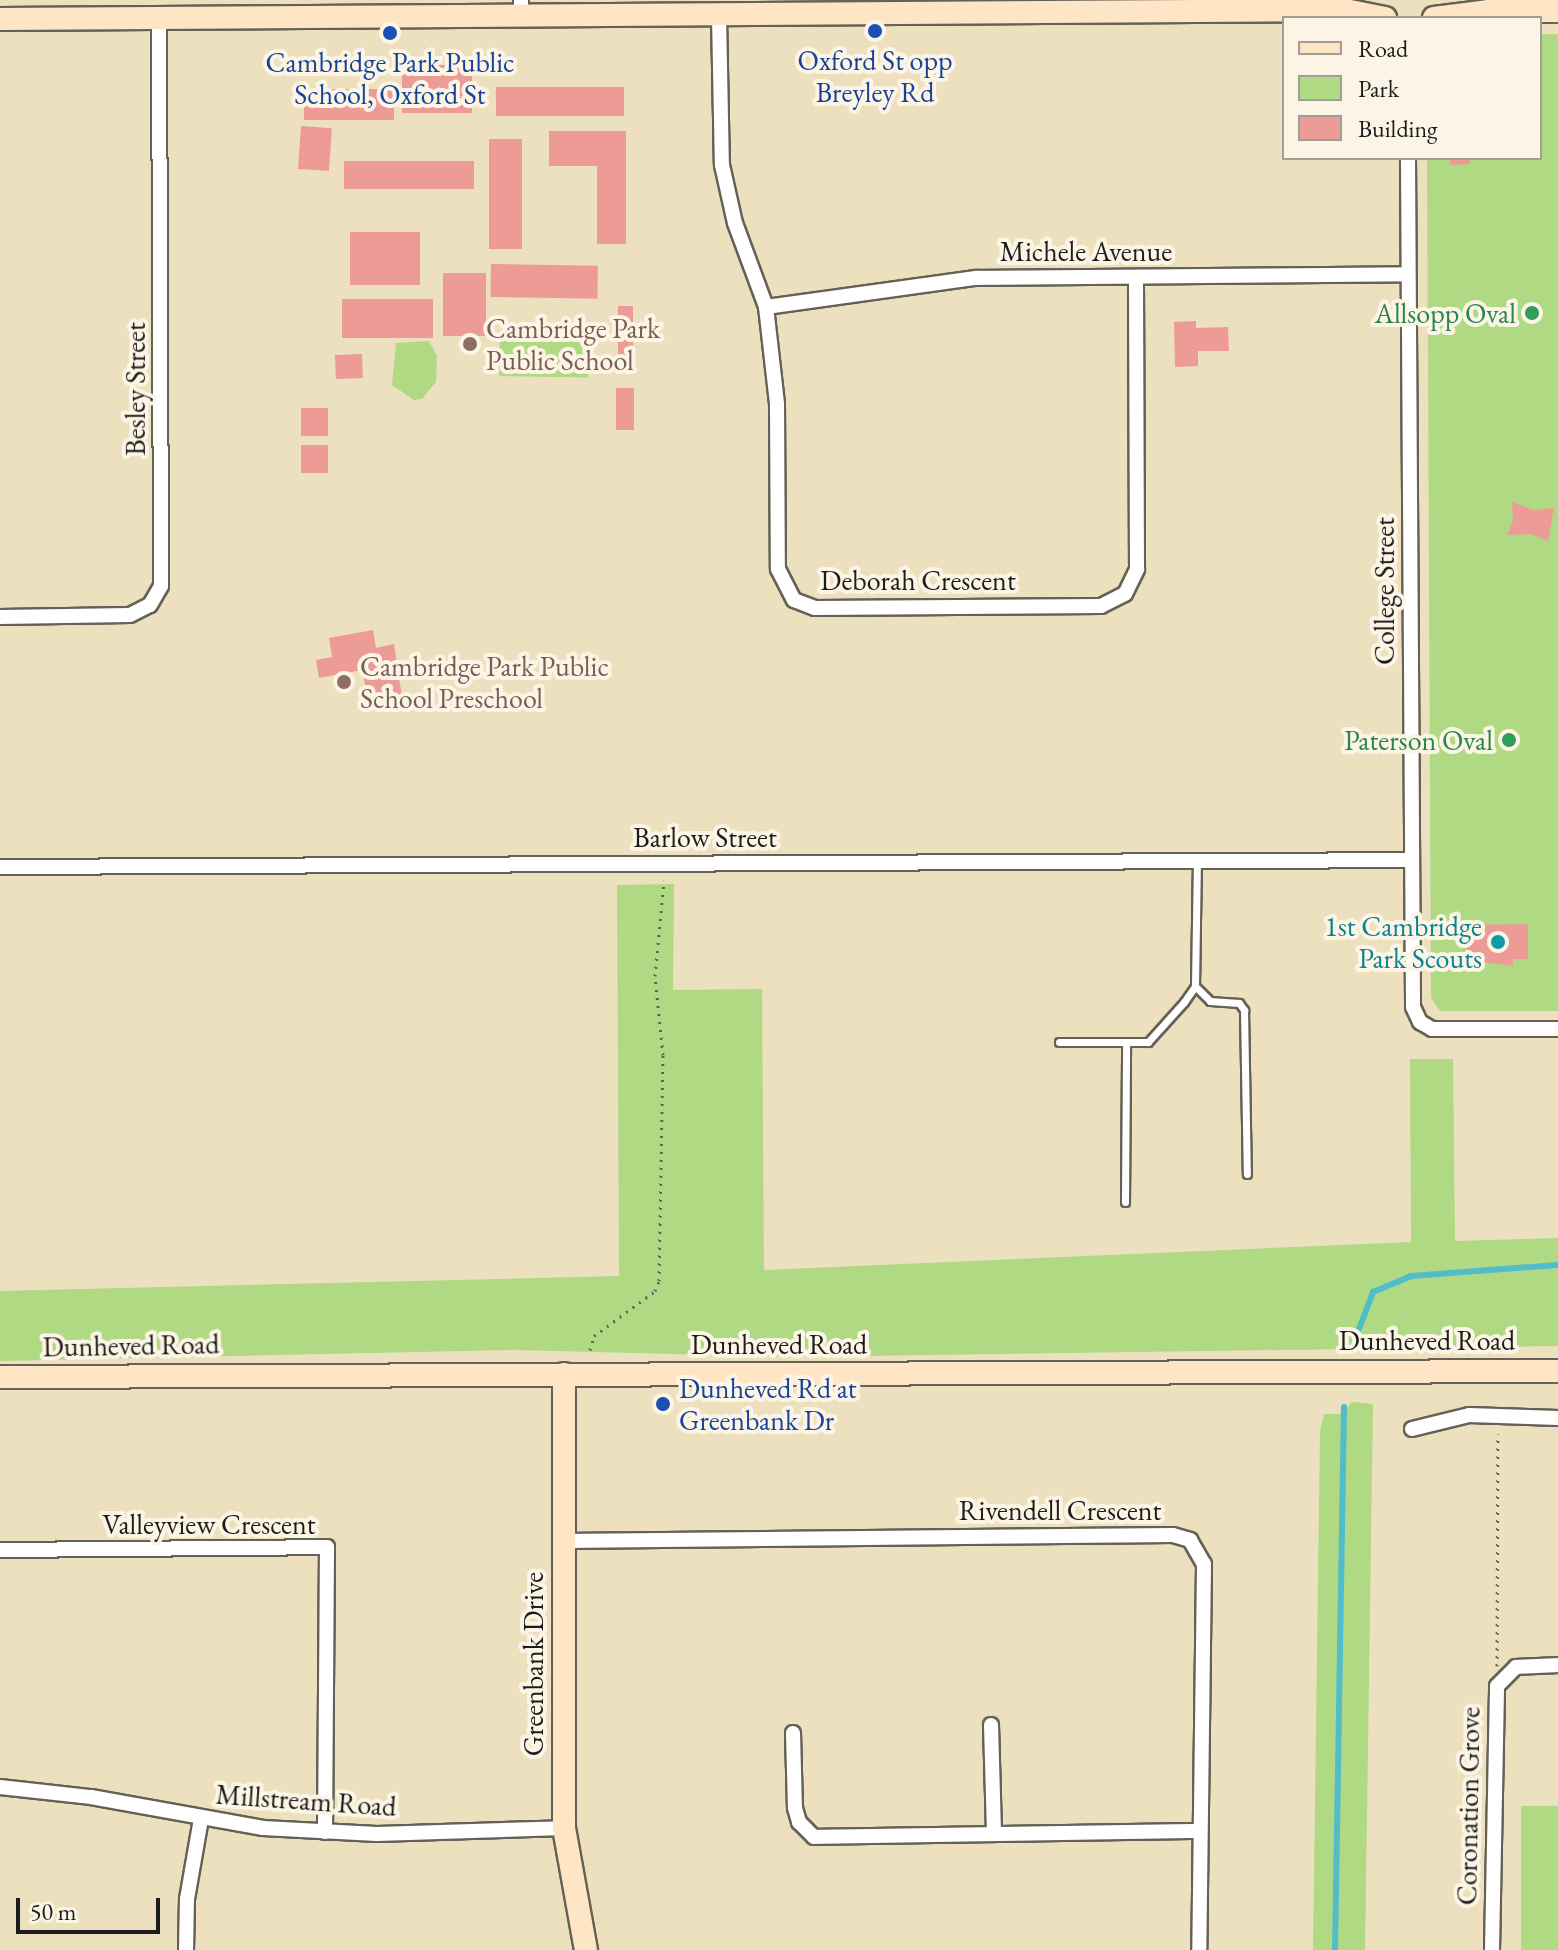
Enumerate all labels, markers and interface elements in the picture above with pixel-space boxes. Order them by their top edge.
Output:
legend [1282,16,1542,160]
marker: Oxford St opp Breyley Rd [866,22,884,40]
marker: Cambridge Park Public School, Oxford St [381,24,399,42]
text: Road [1358,33,1408,64]
place label: Oxford St opp Breyley Rd [798,43,952,109]
place label: Cambridge Park Public School, Oxford St [266,45,514,111]
text: Park [1358,73,1399,104]
text: Building [1358,113,1438,144]
street label: Michele Avenue [1000,234,1172,268]
place label: Allsopp Oval [1375,296,1516,330]
marker: Allsopp Oval [1523,304,1541,322]
place label: Cambridge Park Public School [486,311,660,377]
street label: Besley Street [118,322,152,456]
marker: Cambridge Park Public School [461,335,479,353]
street label: College Street [1367,517,1401,665]
street label: Deborah Crescent [820,563,1016,597]
place label: Cambridge Park Public School Preschool [360,649,609,715]
marker: Cambridge Park Public School Preschool [335,673,353,691]
place label: Paterson Oval [1344,723,1493,757]
marker: Paterson Oval [1500,731,1518,749]
street label: Barlow Street [633,820,777,854]
place label: 1st Cambridge Park Scouts [1324,909,1482,975]
marker: 1st Cambridge Park Scouts [1489,933,1507,951]
street label: Dunheved Road [1339,1323,1515,1357]
street label: Dunheved Road [42,1327,220,1363]
street label: Dunheved Road [691,1327,867,1361]
place label: Dunheved Rd at Greenbank Dr [679,1371,857,1437]
marker: Dunheved Rd at Greenbank Dr [654,1395,672,1413]
street label: Rivendell Crescent [959,1493,1161,1527]
street label: Valleyview Crescent [102,1507,316,1541]
street label: Greenbank Drive [516,1572,550,1756]
street label: Coronation Grove [1449,1706,1487,1906]
street label: Millstream Road [215,1777,397,1823]
scale bar [20,1882,164,1932]
text: 50 m [30,1896,77,1927]

